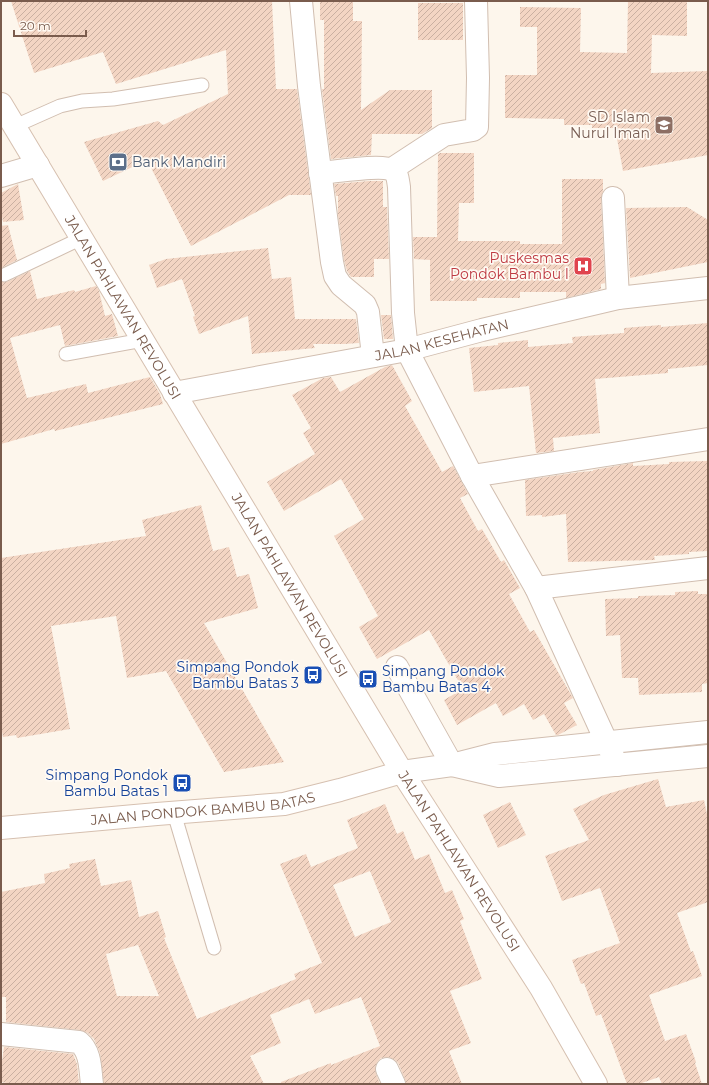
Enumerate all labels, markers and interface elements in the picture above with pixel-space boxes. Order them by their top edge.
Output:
scale bar [14,12,86,38]
text: 20 m [20,18,51,33]
place label: SD Islam Nurul Iman [570,108,650,142]
school or university icon: SD Islam Nurul Iman [653,114,675,136]
bank icon: Bank Mandiri [107,151,129,173]
place label: Bank Mandiri [132,153,226,171]
street label: JALAN PAHLAWAN REVOLUSI [60,211,185,403]
place label: Puskesmas Pondok Bambu I [450,249,569,283]
hospital icon: Puskesmas Pondok Bambu I [572,255,594,277]
street label: JALAN KESEHATAN [372,315,511,365]
street label: JALAN PAHLAWAN REVOLUSI [227,489,352,680]
place label: Simpang Pondok Bambu Batas 3 [177,658,300,692]
place label: Simpang Pondok Bambu Batas 4 [382,662,505,696]
bus stop icon: Simpang Pondok Bambu Batas 3 [302,664,324,686]
bus stop icon: Simpang Pondok Bambu Batas 4 [357,668,379,690]
place label: Simpang Pondok Bambu Batas 1 [46,766,169,800]
street label: JALAN PAHLAWAN REVOLUSI [394,766,524,955]
bus stop icon: Simpang Pondok Bambu Batas 1 [171,772,193,794]
street label: JALAN PONDOK BAMBU BATAS [89,788,317,829]

